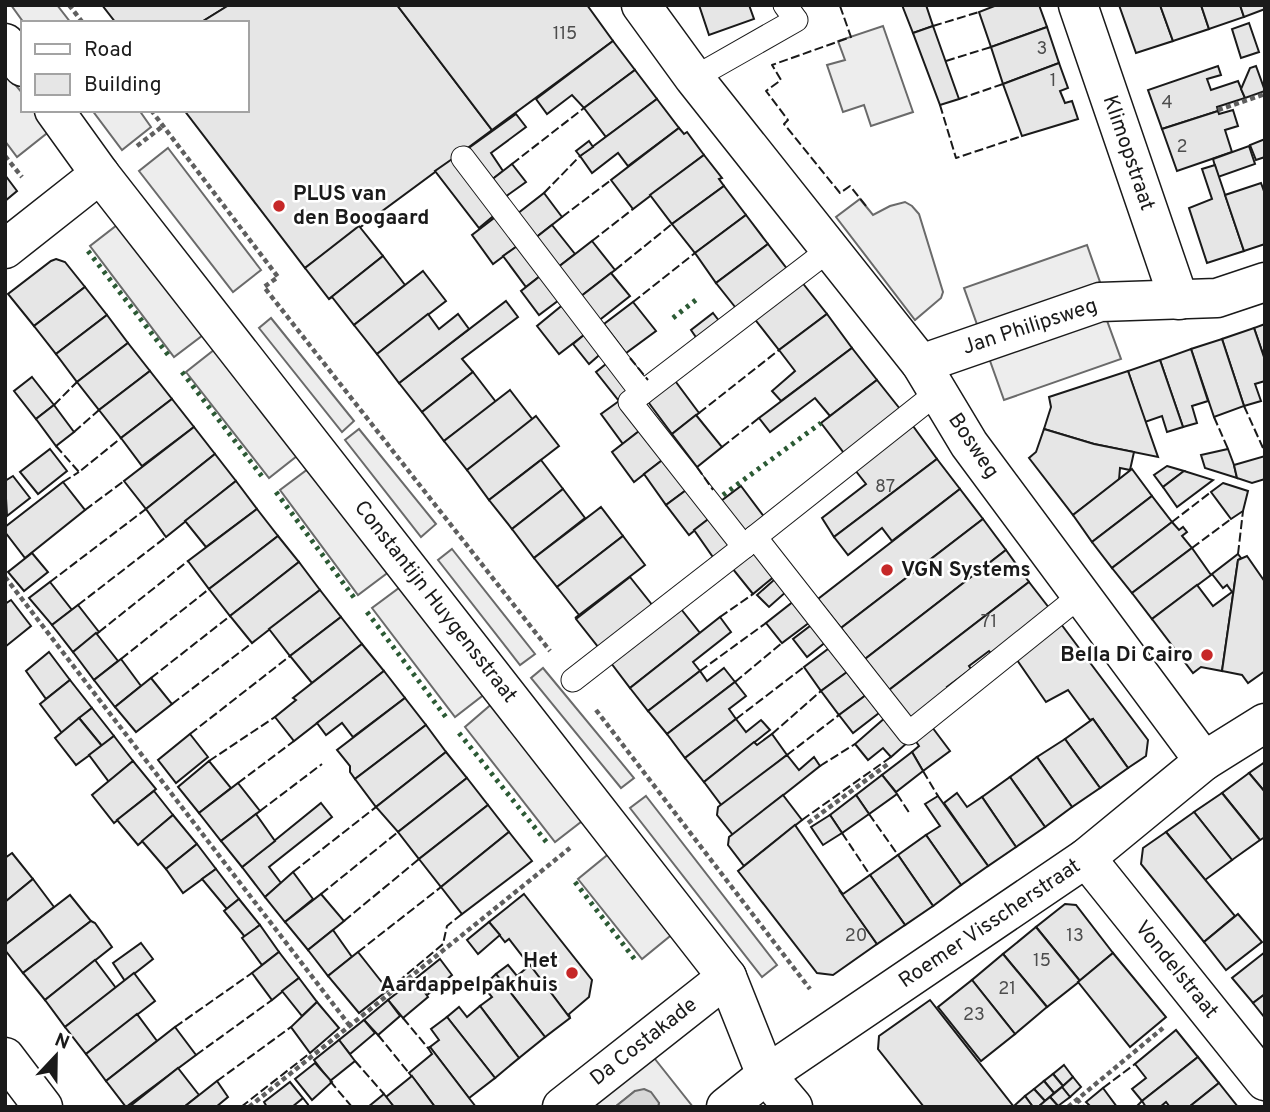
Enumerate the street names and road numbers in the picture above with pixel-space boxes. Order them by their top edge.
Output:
street label: Klimopstraat [1096,92,1160,214]
street label: Jan Philipsweg [959,292,1101,362]
street label: Bosweg [941,408,1005,484]
street label: Constantijn Huygensstraat [347,495,523,709]
street label: Roemer Visscherstraat [894,853,1086,995]
street label: Vondelstraat [1128,916,1224,1024]
street label: Da Costakade [585,992,703,1092]

